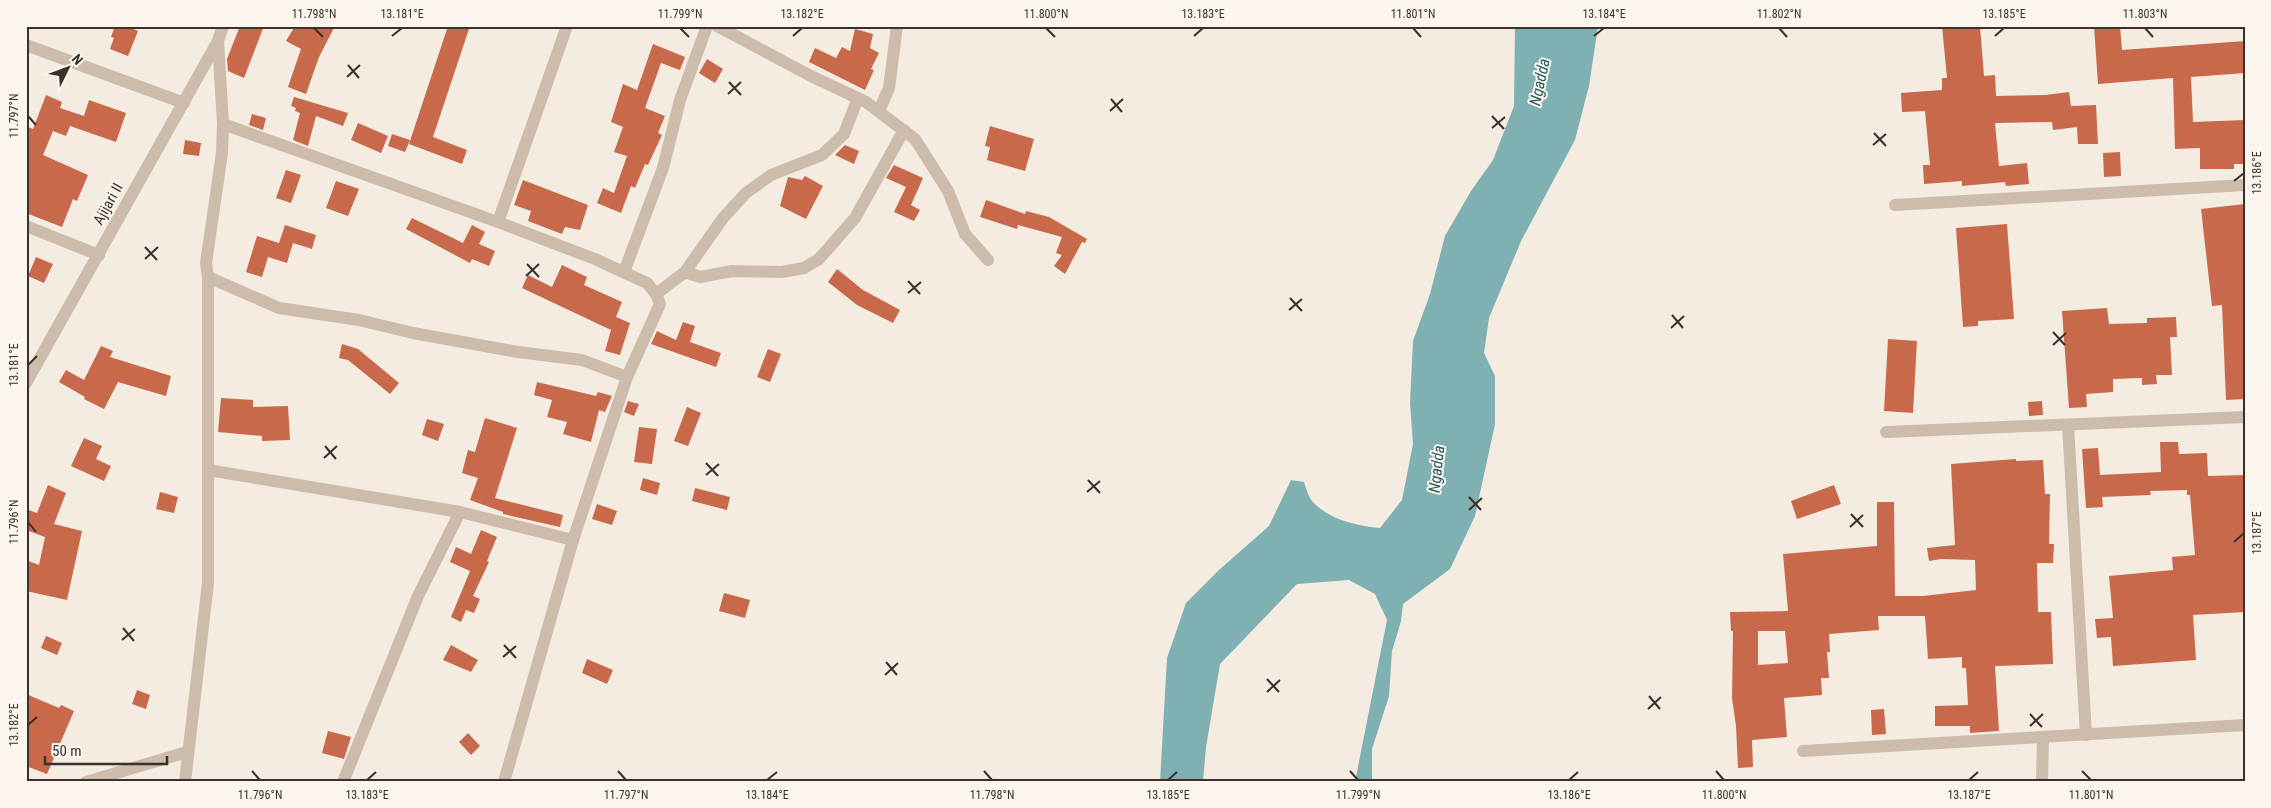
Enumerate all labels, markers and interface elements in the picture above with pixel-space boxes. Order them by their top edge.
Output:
text: 11.798°N [292,7,336,21]
text: 13.181°E [380,7,424,21]
text: 11.799°N [658,7,702,21]
text: 13.182°E [780,7,824,21]
text: 11.800°N [1024,7,1068,21]
text: 13.183°E [1181,7,1225,21]
text: 11.801°N [1391,7,1435,21]
text: 13.184°E [1582,7,1626,21]
text: 11.802°N [1757,7,1801,21]
text: 13.185°E [1982,7,2026,21]
text: 11.803°N [2123,7,2167,21]
north arrow [42,42,92,92]
text: N [69,51,86,68]
water label: Ngadda [1525,57,1554,107]
text: 11.797°N [7,94,21,138]
text: 13.186°E [2250,151,2264,195]
street label: Ajijari II [89,180,127,228]
text: 13.181°E [7,343,21,387]
water label: Ngadda [1425,444,1448,494]
text: 11.796°N [7,500,21,544]
text: 13.187°E [2250,511,2264,555]
text: 13.182°E [7,703,21,747]
scale bar [45,733,168,765]
text: 50 m [52,742,82,760]
text: 11.796°N [238,788,282,802]
text: 13.183°E [345,788,389,802]
text: 11.797°N [604,788,648,802]
text: 13.184°E [745,788,789,802]
text: 11.798°N [970,788,1014,802]
text: 13.185°E [1146,788,1190,802]
text: 11.799°N [1336,788,1380,802]
text: 13.186°E [1547,788,1591,802]
text: 11.800°N [1702,788,1746,802]
text: 13.187°E [1947,788,1991,802]
text: 11.801°N [2069,788,2113,802]

